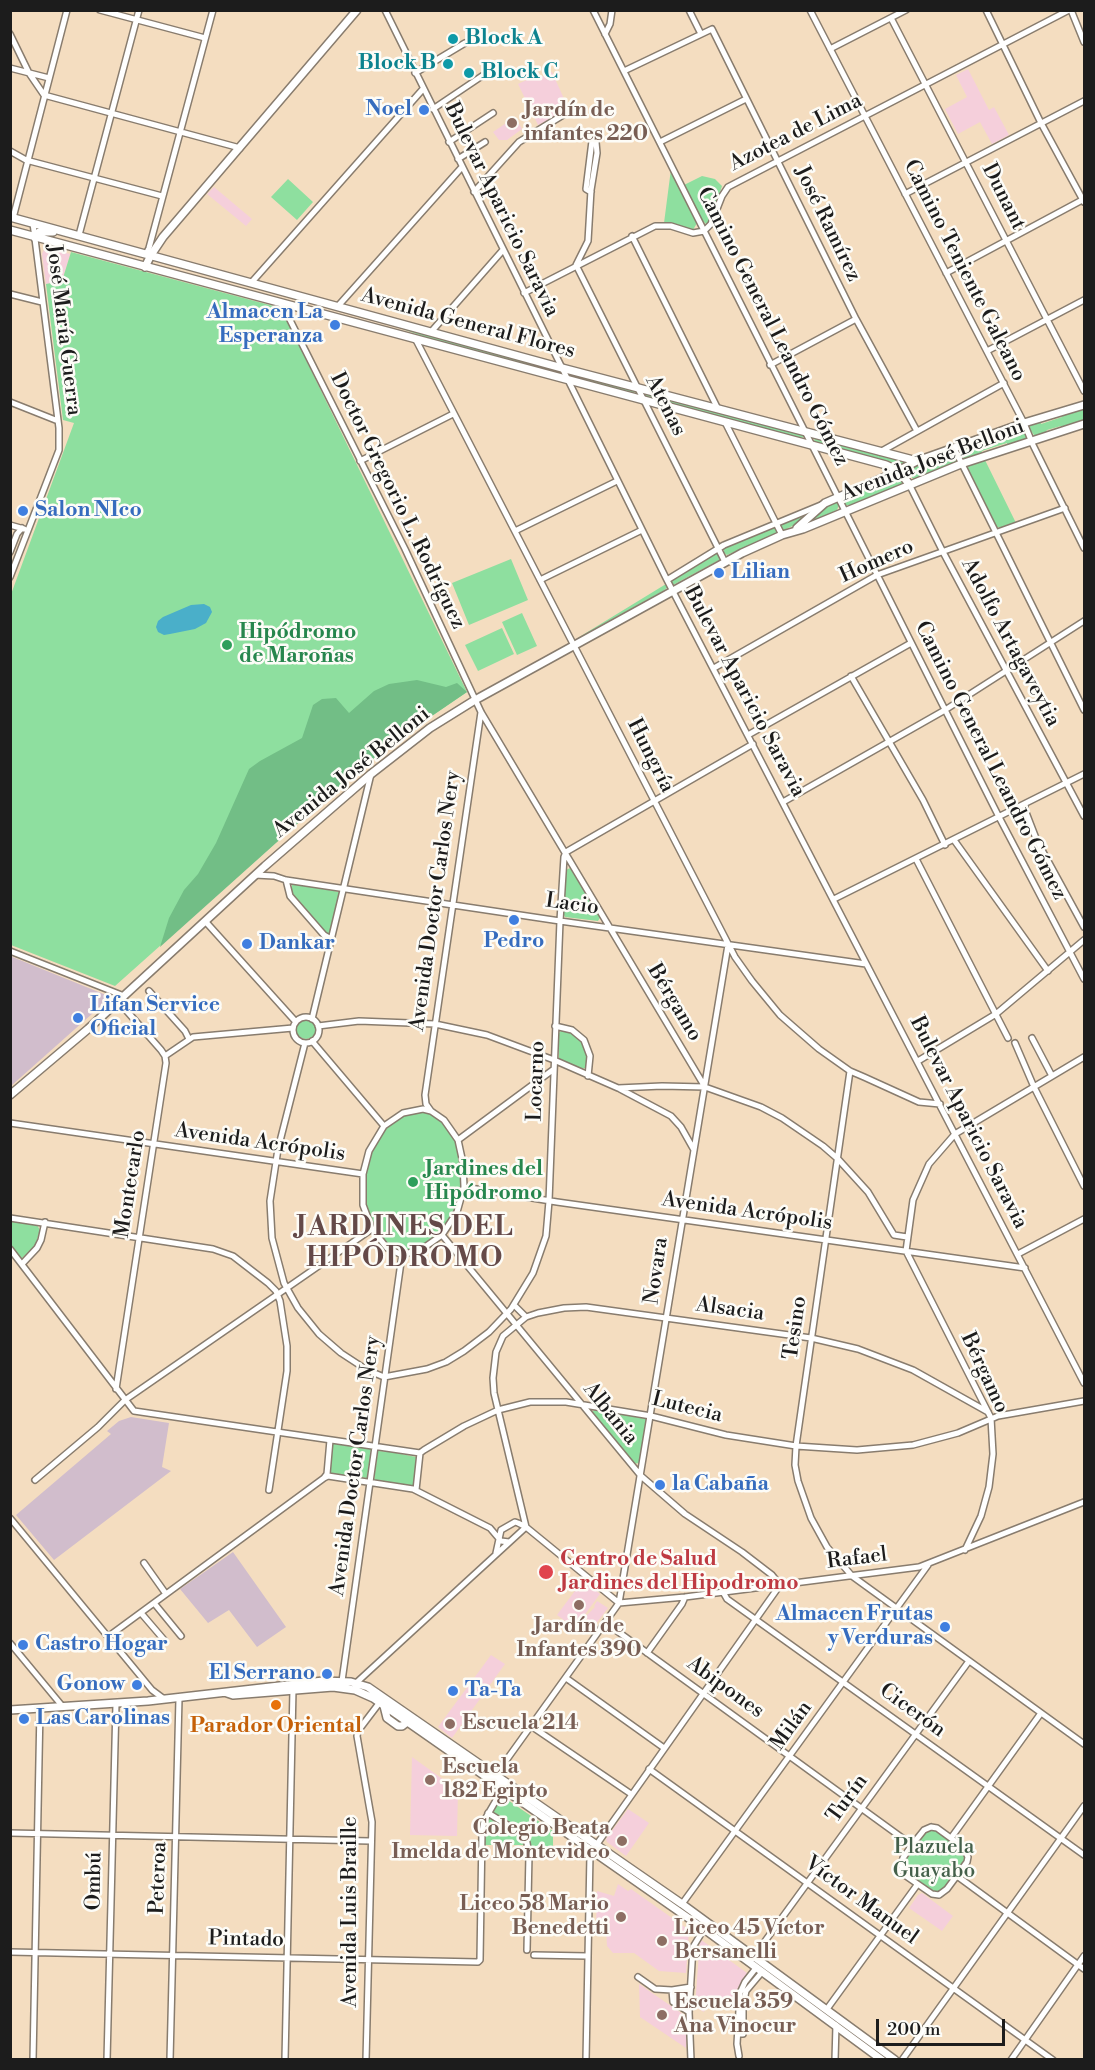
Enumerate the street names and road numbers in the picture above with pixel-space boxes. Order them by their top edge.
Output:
street label: Azotea de Lima [725,89,867,177]
street label: Bulevar Aparicio Saravia [438,99,564,321]
street label: Camino Teniente Galeano [897,156,1031,386]
street label: Dunant [976,159,1030,235]
street label: José Ramírez [788,162,866,286]
street label: Camino General Leandro Gómez [691,184,853,470]
street label: José María Guerra [40,243,86,417]
street label: Avenida General Flores [358,283,578,365]
street label: Doctor Gregorio L. Rodríguez [324,369,470,633]
street label: Atenas [639,371,691,441]
street label: Avenida José Belloni [838,414,1028,508]
street label: Homero [836,535,918,589]
street label: Adolfo Artagaveytia [955,555,1065,731]
street label: Bulevar Aparicio Saravia [678,582,810,802]
street label: Camino General Leandro Gómez [909,618,1071,904]
street label: Avenida José Belloni [269,702,435,844]
street label: Hungría [621,715,679,797]
street label: Avenida Doctor Carlos Nery [405,769,467,1033]
street label: Lacio [544,889,600,921]
street label: Bérgamo [641,960,707,1046]
street label: Bulevar Aparicio Saravia [903,1012,1033,1234]
street label: Locarno [523,1040,551,1122]
street label: Avenida Acrópolis [173,1119,347,1167]
street label: Montecarlo [110,1128,152,1240]
street label: Avenida Acrópolis [660,1188,834,1236]
street label: Novara [640,1236,674,1306]
street label: Alsacia [694,1293,766,1327]
street label: Tesino [779,1295,813,1361]
street label: Bérgamo [954,1329,1014,1417]
street label: Avenida Doctor Carlos Nery [325,1334,387,1598]
street label: Albania [577,1378,643,1450]
street label: Lutecia [649,1387,725,1429]
street label: Rafael [825,1543,889,1575]
street label: Abipones [682,1652,768,1724]
street label: Cicerón [874,1679,950,1743]
street label: Milán [766,1696,818,1756]
street label: Turín [822,1770,874,1828]
street label: Avenida Luis Braille [338,1816,364,2008]
street label: Peteroa [145,1841,173,1915]
street label: Ombú [82,1851,108,1911]
street label: Víctor Manuel [799,1851,923,1951]
street label: Pintado [208,1927,284,1953]

